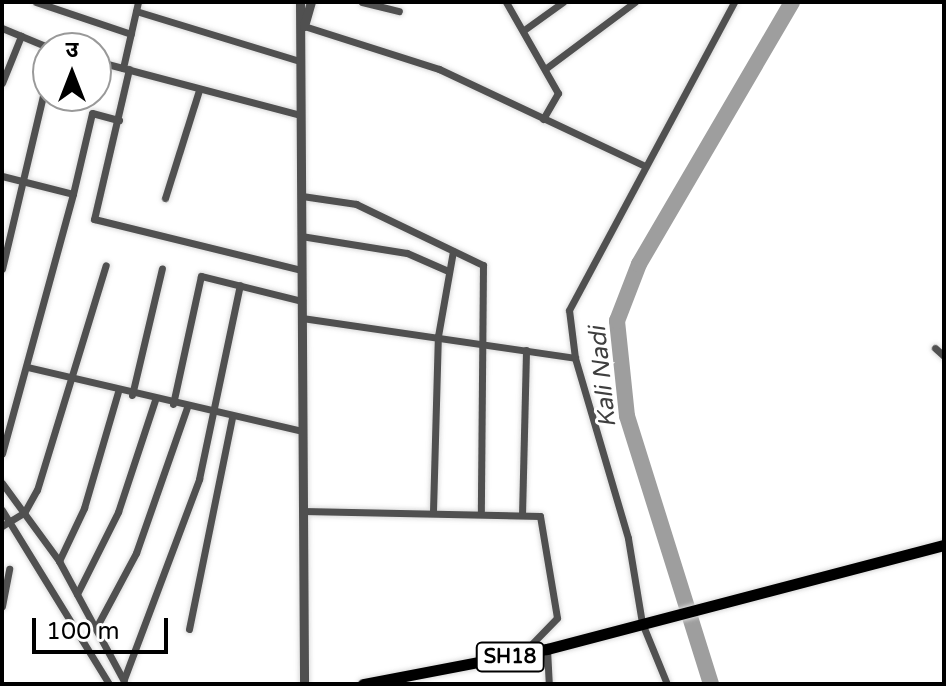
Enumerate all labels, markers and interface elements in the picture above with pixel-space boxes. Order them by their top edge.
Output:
north arrow [32,32,112,112]
text: उ [66,37,78,63]
water label: Kali Nadi [583,325,623,429]
scale bar [36,602,172,652]
text: 100 m [46,617,120,646]
road number: SH18 [474,641,546,673]

